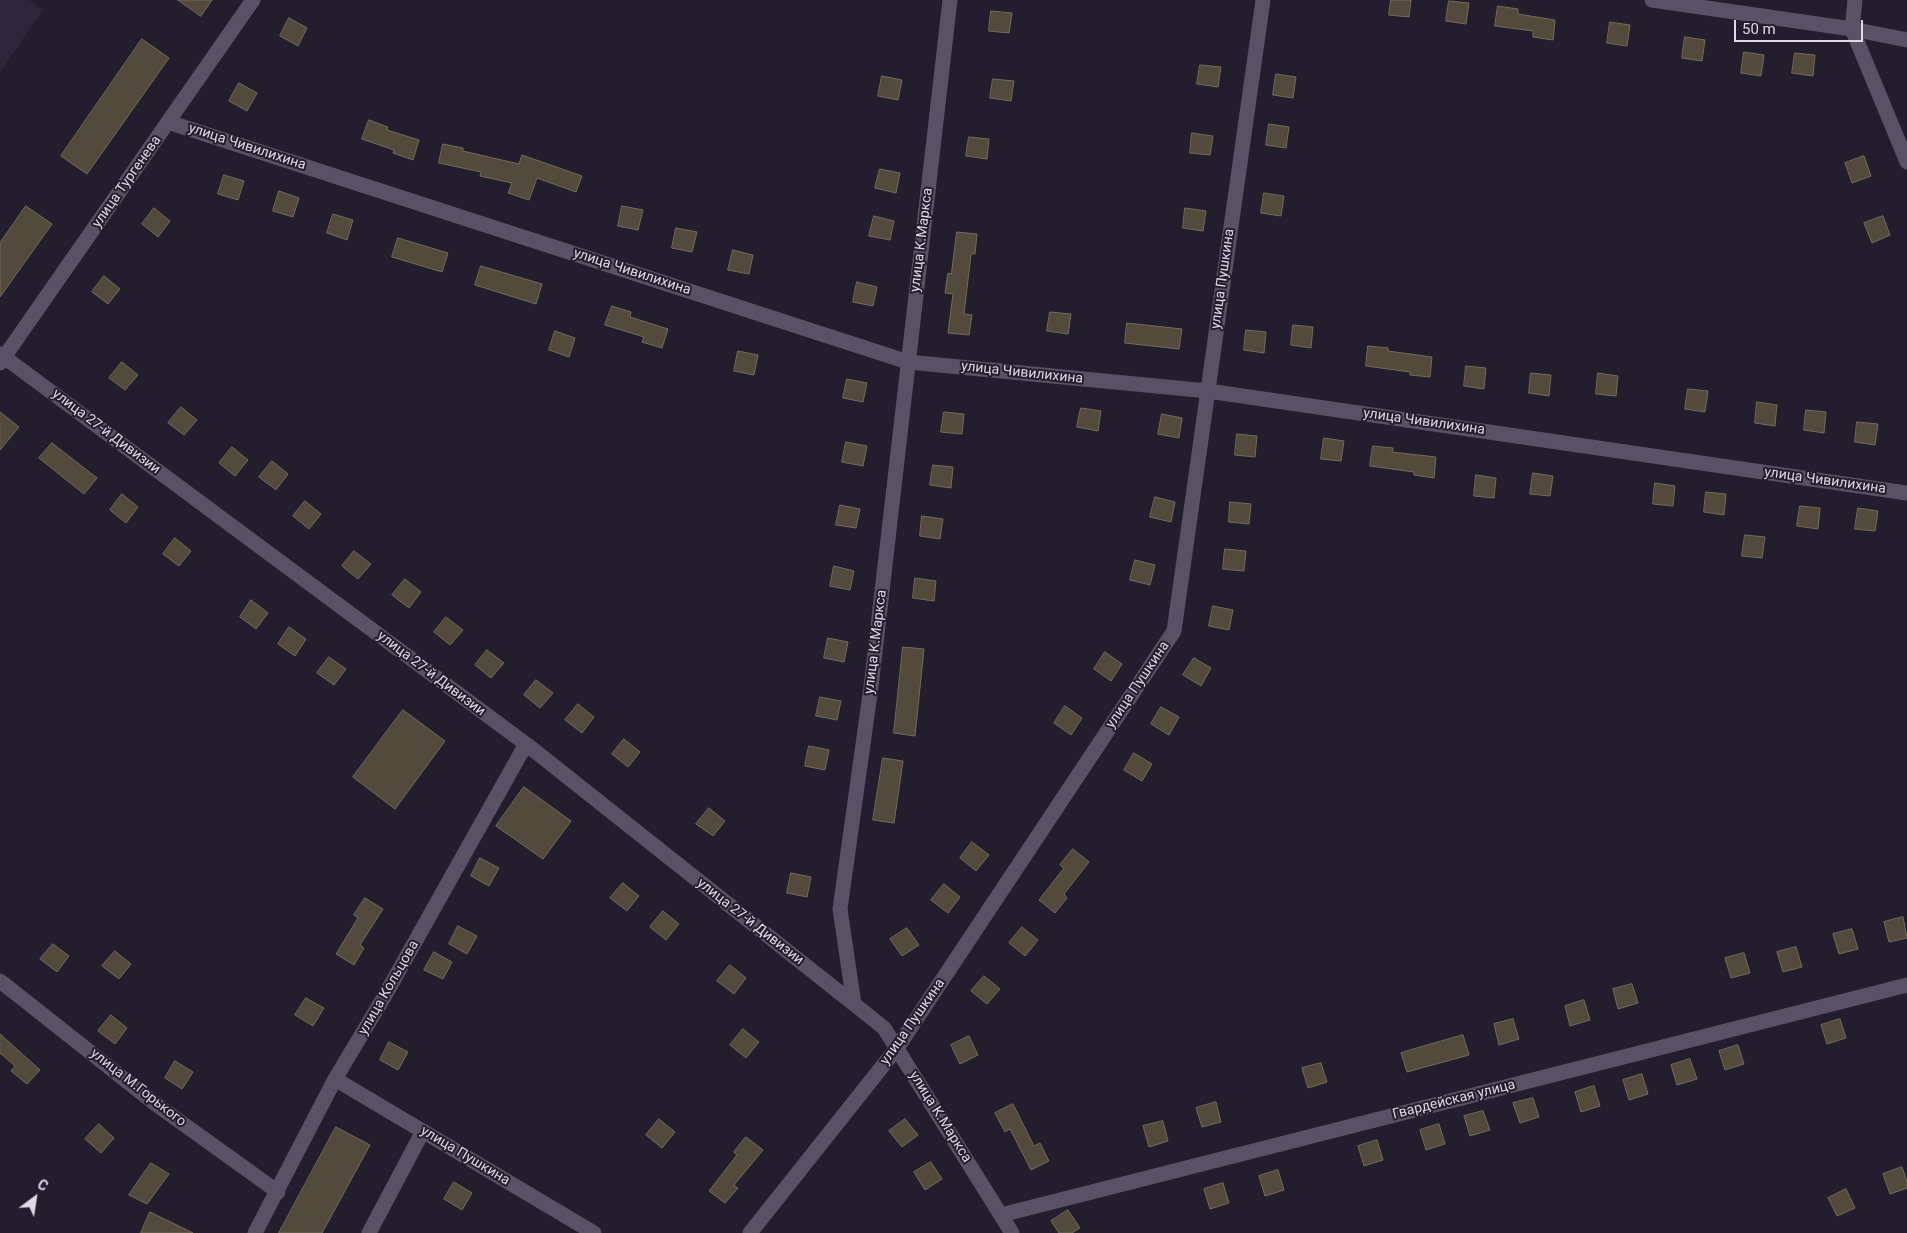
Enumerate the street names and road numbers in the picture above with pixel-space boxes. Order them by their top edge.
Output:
street label: улица Чивилихина [186,120,308,174]
street label: улица Тургенева [89,133,165,231]
street label: улица К.Маркса [907,187,937,293]
street label: улица Пушкина [1208,228,1238,330]
street label: улица Чивилихина [571,245,693,299]
street label: улица Чивилихина [960,358,1084,388]
street label: улица 27-й Дивизии [49,386,163,478]
street label: улица Чивилихина [1362,405,1486,439]
street label: улица Чивилихина [1763,464,1887,498]
street label: улица К.Маркса [861,589,891,695]
street label: улица 27-й Дивизии [374,628,488,720]
street label: улица Пушкина [1103,638,1173,732]
street label: улица 27-й Дивизии [693,875,807,969]
street label: улица Кольцова [355,938,423,1038]
street label: улица Пушкина [877,976,949,1068]
street label: улица М.Горького [87,1045,189,1131]
street label: улица К.Маркса [905,1068,975,1166]
street label: Гвардейская улица [1391,1077,1517,1123]
street label: улица Пушкина [417,1123,513,1189]

